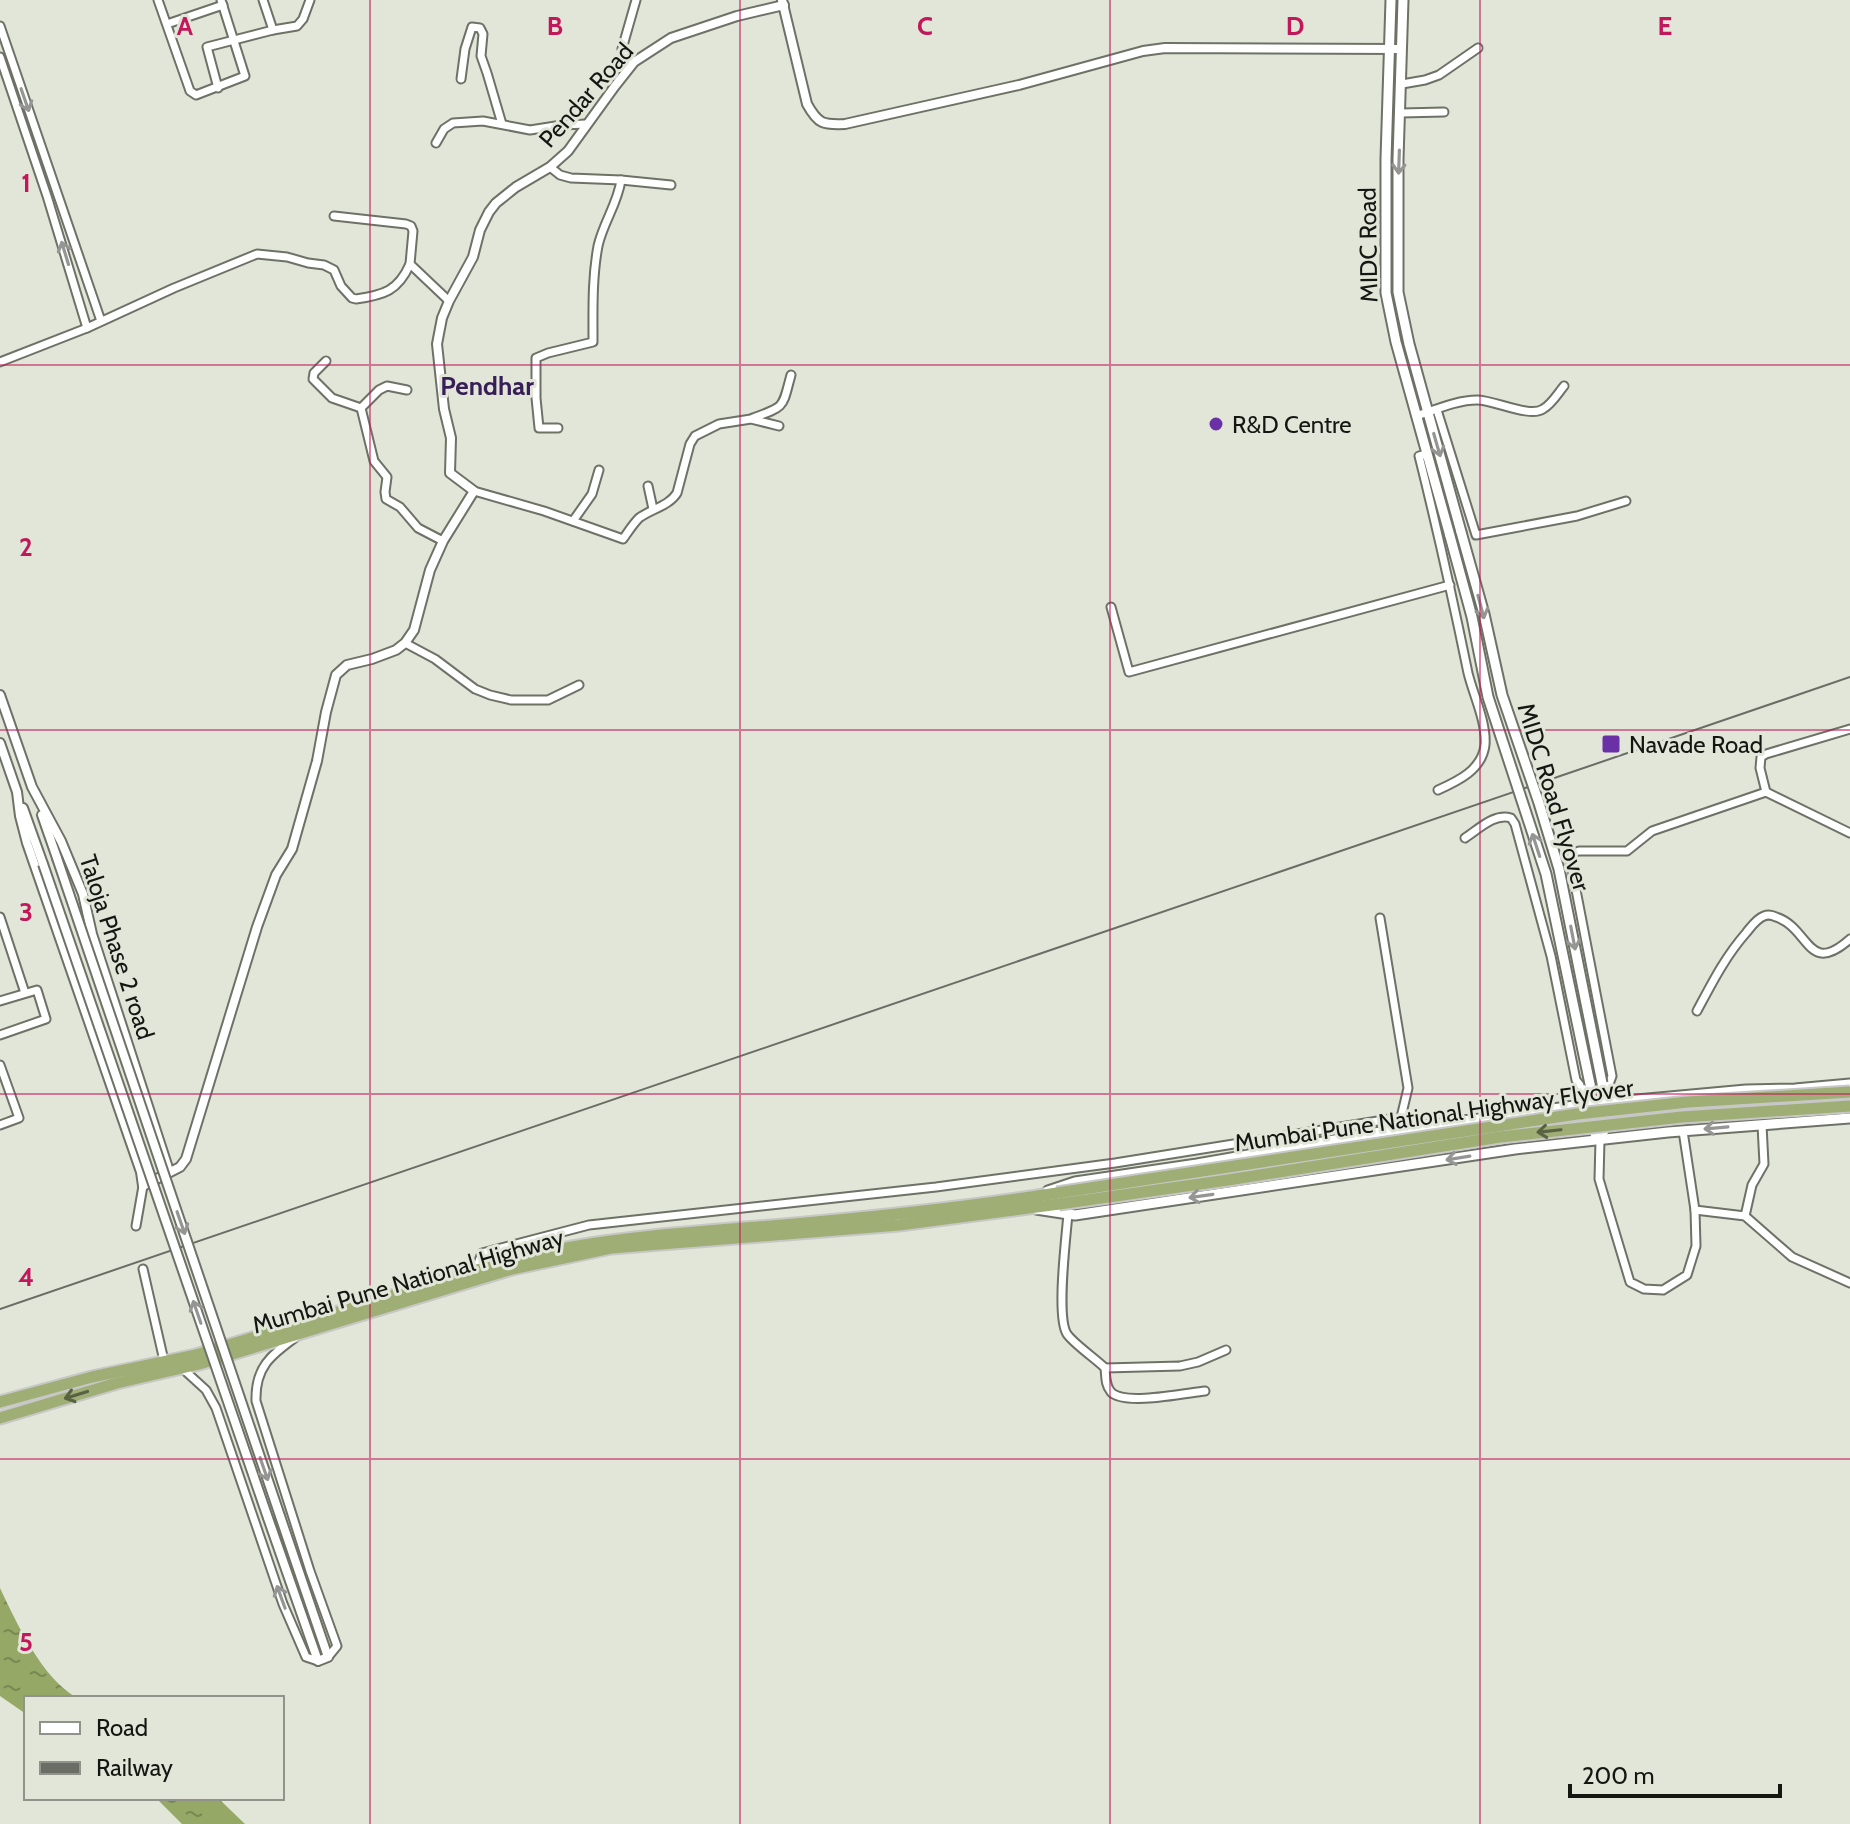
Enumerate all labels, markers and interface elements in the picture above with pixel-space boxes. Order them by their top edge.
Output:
text: A [177,10,194,42]
text: B [547,10,563,42]
text: C [917,10,933,42]
text: D [1286,10,1304,42]
text: E [1658,10,1672,42]
street label: Pendar Road [533,37,639,153]
one-way arrow [19,87,34,112]
one-way arrow [1391,148,1406,175]
text: 1 [21,167,31,199]
street label: MIDC Road [1352,187,1384,303]
one-way arrow [57,241,71,266]
district label: Pendhar [440,370,534,402]
place label: R&D Centre [1232,410,1352,439]
marker: R&D Centre [1207,415,1225,433]
one-way arrow [1430,431,1445,457]
text: 2 [19,531,33,563]
one-way arrow [1475,593,1490,619]
street label: MIDC Road Flyover [1512,700,1596,895]
place label: Navade Road [1629,730,1763,759]
marker: Navade Road [1600,733,1622,755]
one-way arrow [1528,832,1543,857]
street label: Taloja Phase 2 road [73,851,161,1043]
text: 3 [19,896,33,928]
one-way arrow [1567,925,1582,950]
street label: Mumbai Pune National Highway Flyover [1233,1073,1636,1157]
one-way arrow [1703,1121,1730,1136]
one-way arrow [1536,1124,1563,1139]
one-way arrow [1446,1151,1471,1166]
one-way arrow [1189,1189,1214,1204]
one-way arrow [174,1210,189,1235]
street label: Mumbai Pune National Highway [249,1223,567,1339]
text: 4 [18,1261,34,1293]
one-way arrow [189,1300,204,1325]
one-way arrow [63,1388,89,1403]
one-way arrow [258,1457,273,1482]
one-way arrow [272,1585,287,1610]
text: 5 [19,1626,33,1658]
legend [24,1696,284,1800]
text: Road [96,1713,148,1742]
scale bar [1570,1748,1780,1798]
text: Railway [96,1753,173,1782]
text: 200 m [1582,1761,1655,1790]

